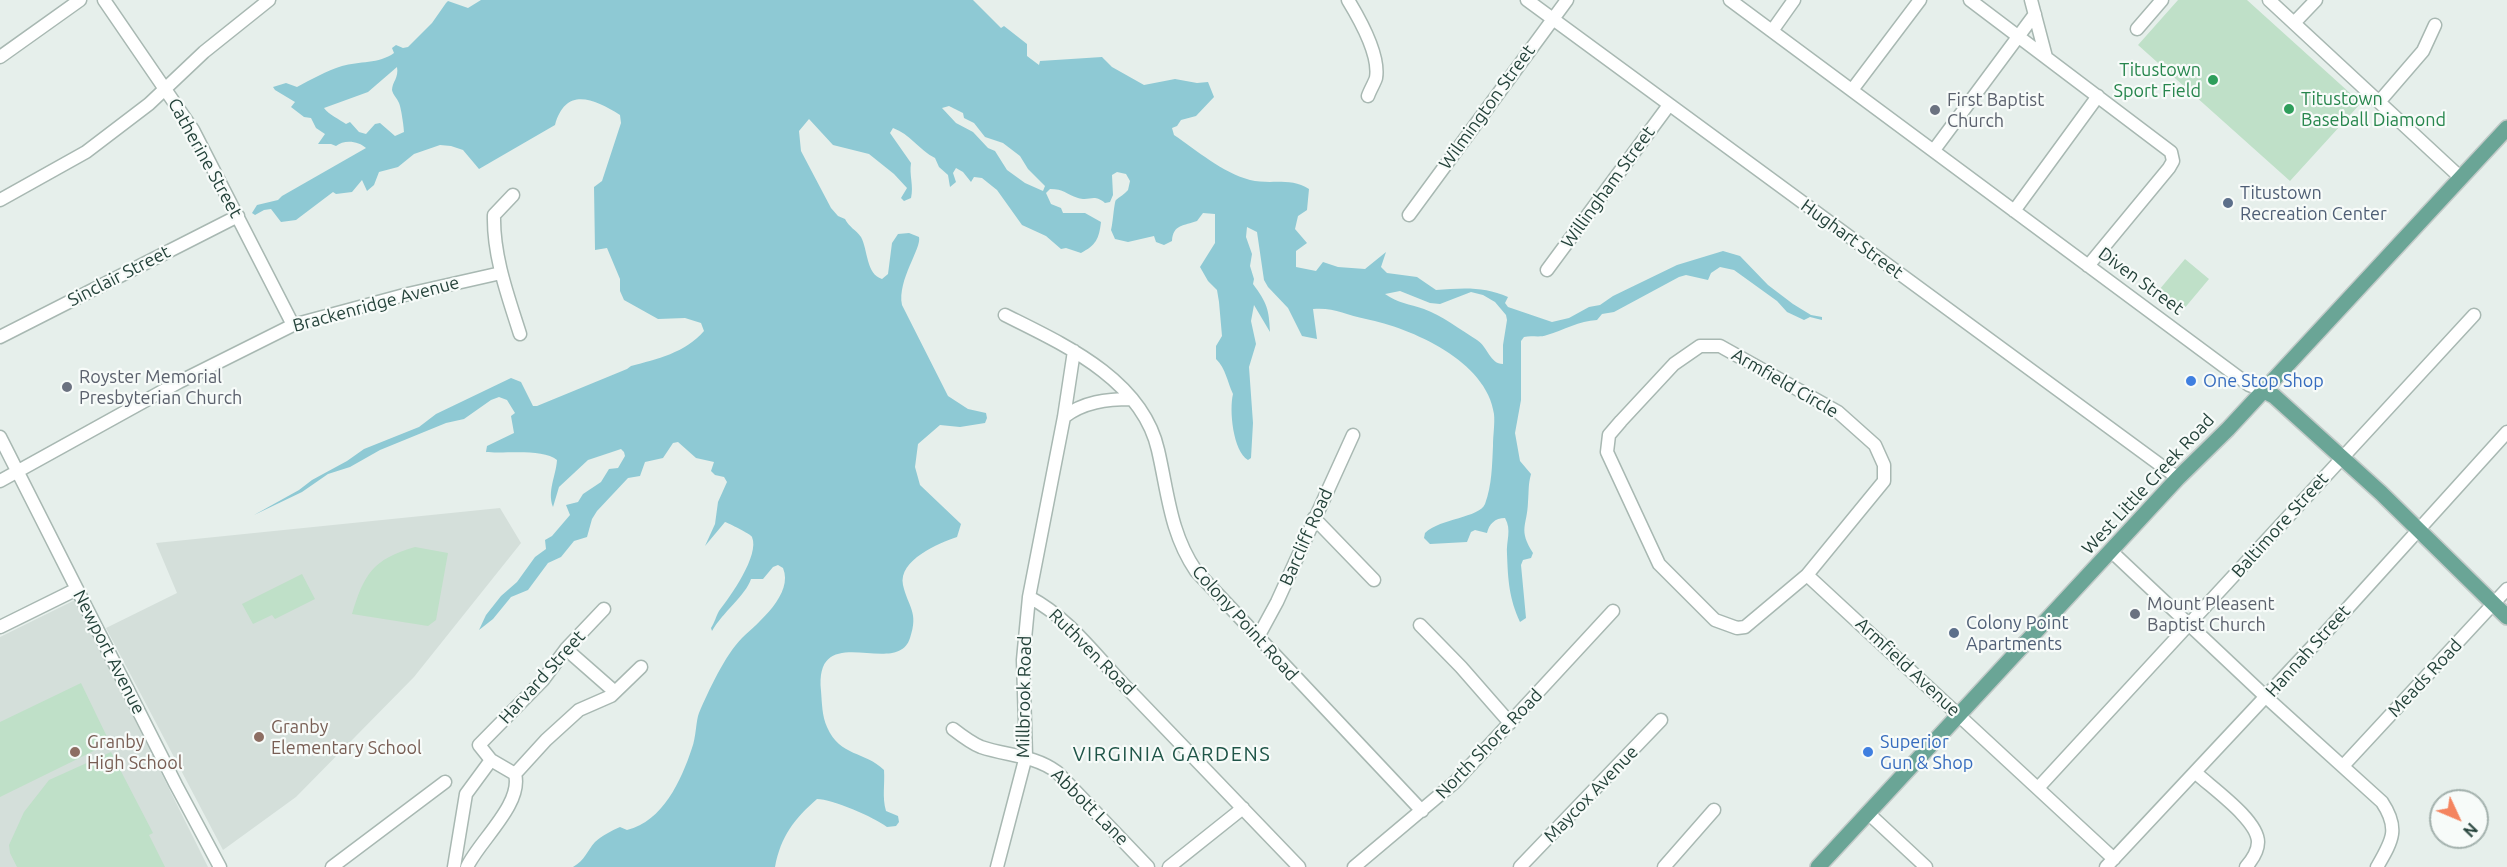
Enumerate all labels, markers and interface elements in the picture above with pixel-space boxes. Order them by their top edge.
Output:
street label: Wilmington Street [1435,40,1539,174]
place label: Titustown Sport Field [2113,59,2201,101]
marker: Titustown Sport Field [2206,73,2220,87]
place label: Titustown Baseball Diamond [2301,88,2446,130]
place label: First Baptist Church [1947,89,2044,132]
street label: Catherine Street [163,94,247,222]
marker: Titustown Baseball Diamond [2282,102,2296,116]
marker: First Baptist Church [1928,103,1942,117]
street label: Willingham Street [1557,122,1659,252]
place label: Titustown Recreation Center [2240,182,2387,224]
street label: Hughart Street [1797,195,1907,283]
marker: Titustown Recreation Center [2221,196,2235,210]
street label: Sinclair Street [64,241,174,311]
street label: Diven Street [2094,243,2188,319]
street label: Brackenridge Avenue [290,271,462,337]
street label: Armfield Circle [1728,344,1842,422]
place label: Royster Memorial Presbyterian Church [79,366,242,409]
place label: One Stop Shop [2203,370,2324,392]
marker: One Stop Shop [2184,374,2198,388]
marker: Royster Memorial Presbyterian Church [60,380,74,394]
street label: West Little Creek Road [2077,409,2219,559]
street label: Baltimore Street [2227,468,2333,582]
street label: Barcliff Road [1275,485,1337,589]
street label: Colony Point Road [1187,561,1303,685]
street label: Newport Avenue [68,586,150,718]
place label: Mount Pleasent Baptist Church [2147,593,2275,636]
street label: Hannah Street [2261,601,2355,701]
street label: Ruthven Road [1044,604,1140,700]
marker: Mount Pleasent Baptist Church [2128,607,2142,621]
place label: Colony Point Apartments [1966,612,2069,654]
street label: Armfield Avenue [1851,613,1965,721]
street label: Harvard Street [494,626,590,728]
marker: Colony Point Apartments [1947,626,1961,640]
street label: Meads Road [2383,635,2467,721]
street label: Millbrook Road [1012,636,1036,758]
street label: North Shore Road [1431,685,1547,803]
place label: Granby Elementary School [271,716,422,758]
marker: Granby Elementary School [252,730,266,744]
place label: Granby High School [87,731,183,774]
place label: Superior Gun & Shop [1880,731,1973,774]
street label: Maycox Avenue [1539,741,1643,847]
district label: VIRGINIA GARDENS [1073,742,1271,766]
marker: Granby High School [68,745,82,759]
marker: Superior Gun & Shop [1861,745,1875,759]
street label: Abbott Lane [1047,764,1133,850]
north arrow [2429,789,2489,849]
text: N [2460,820,2481,841]

